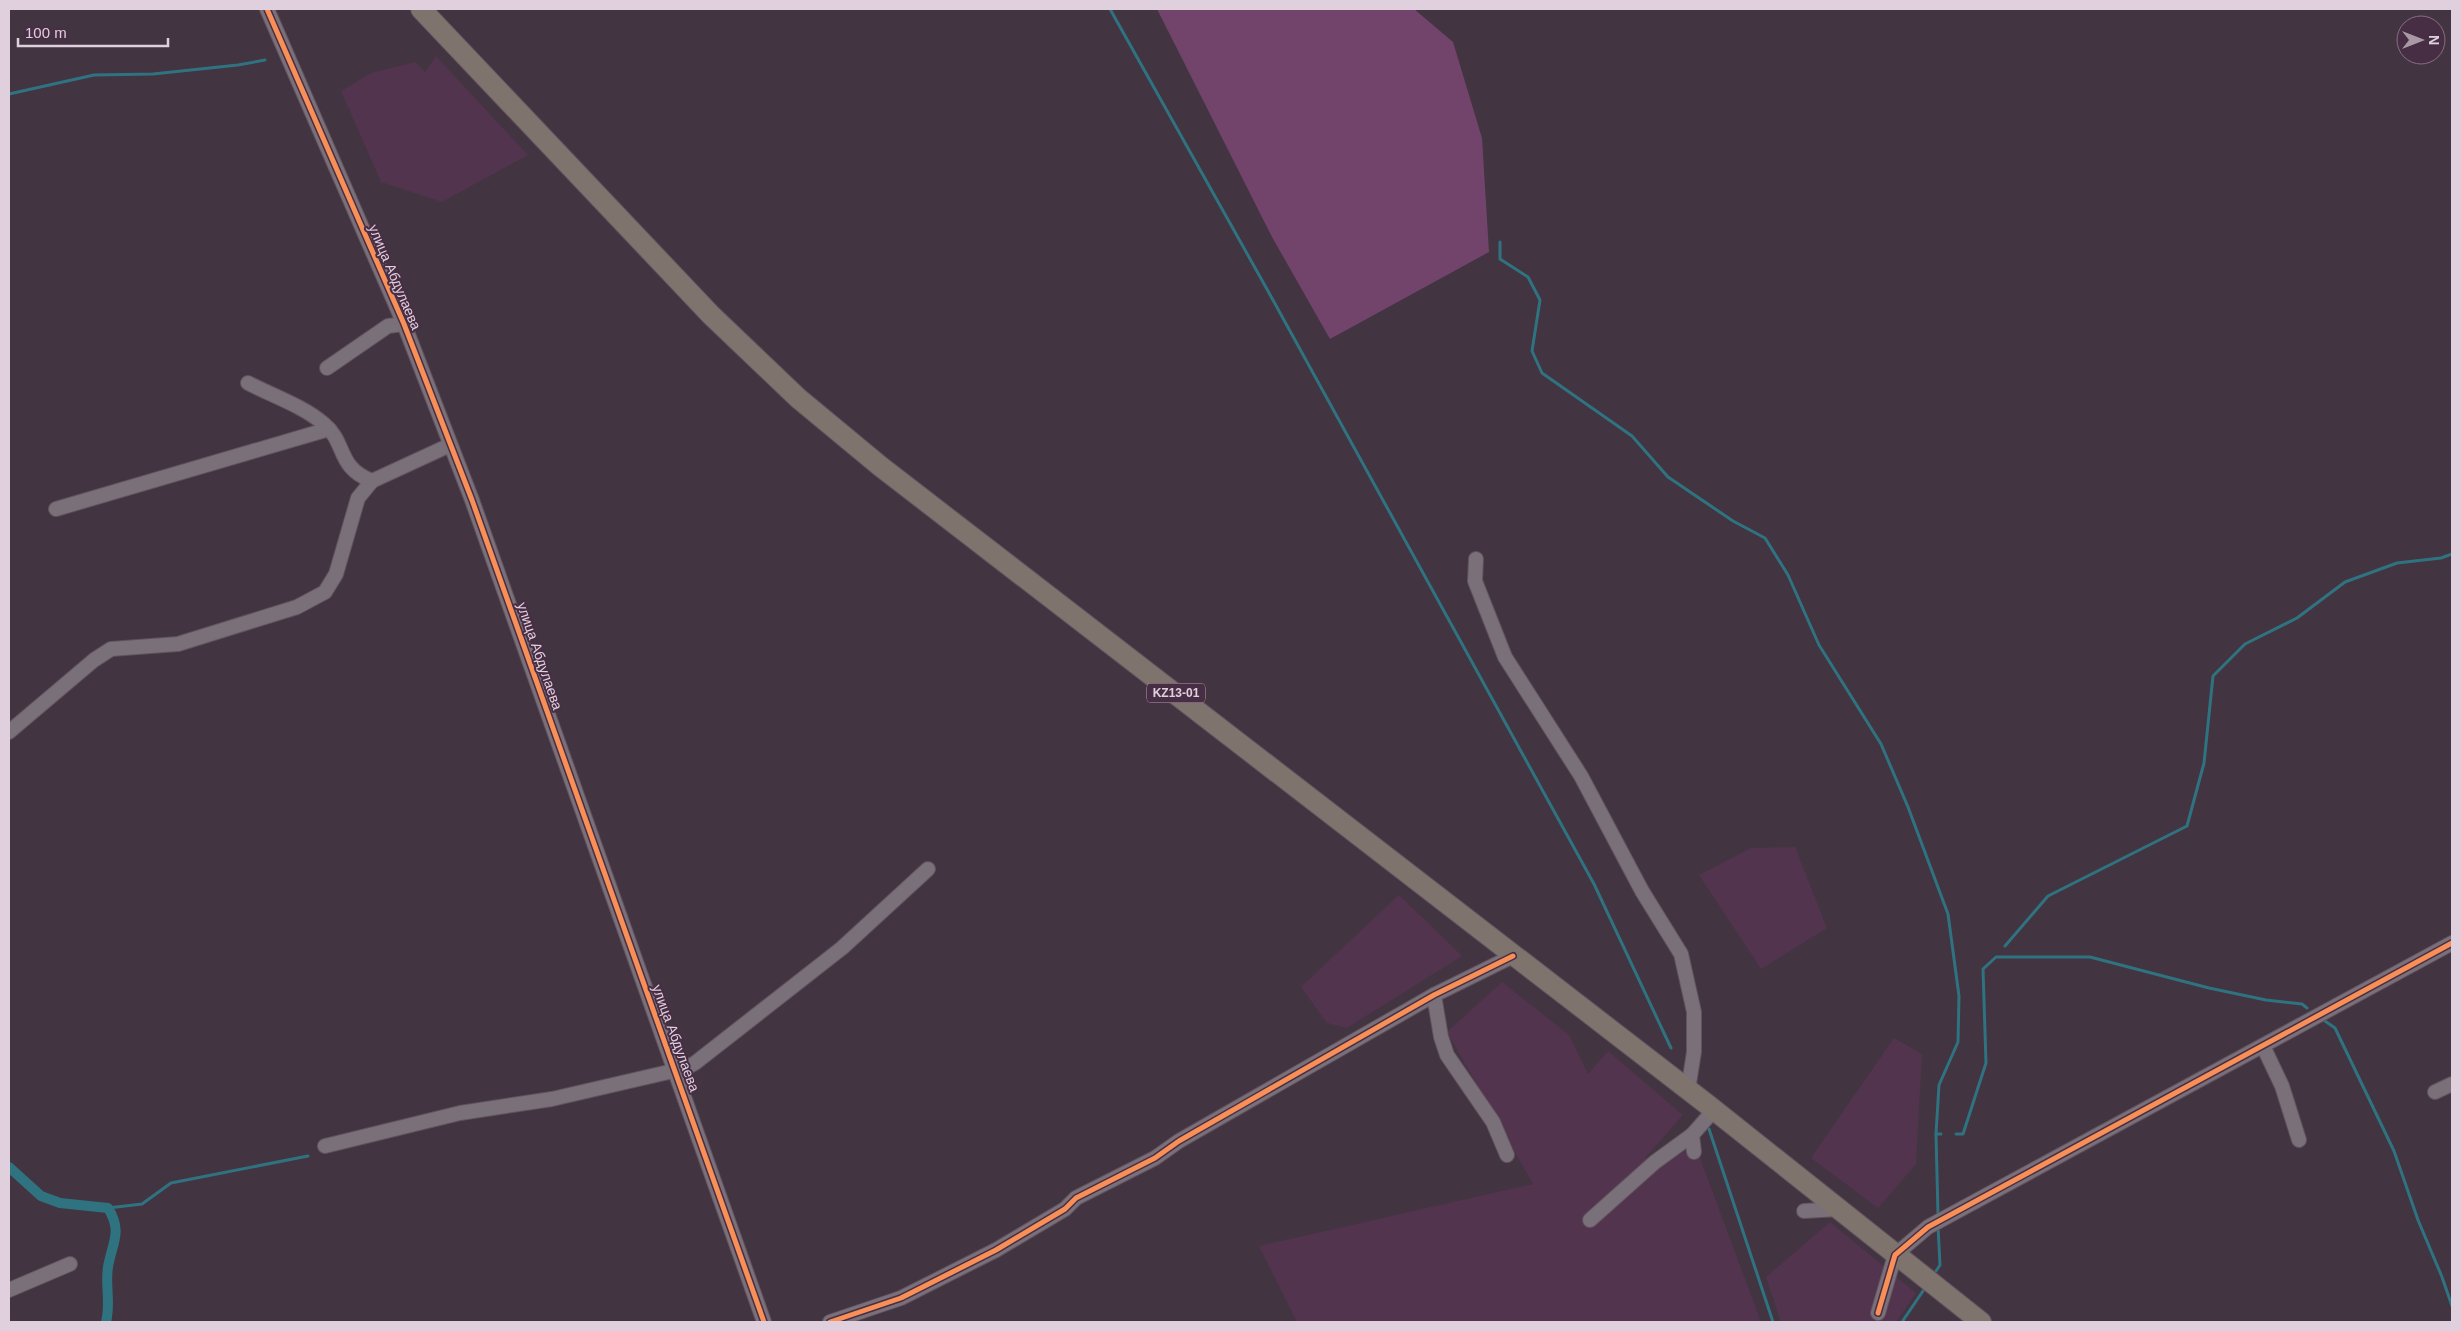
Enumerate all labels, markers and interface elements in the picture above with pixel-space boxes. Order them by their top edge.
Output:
scale bar [18,15,168,47]
north arrow [2396,15,2446,65]
text: 100 m [25,24,67,41]
text: N [2426,35,2442,45]
street label: улица Абдулаева [366,222,424,332]
street label: улица Абдулаева [514,600,566,712]
road number: KZ13-01 [1147,684,1205,702]
street label: улица Абдулаева [649,982,703,1094]

